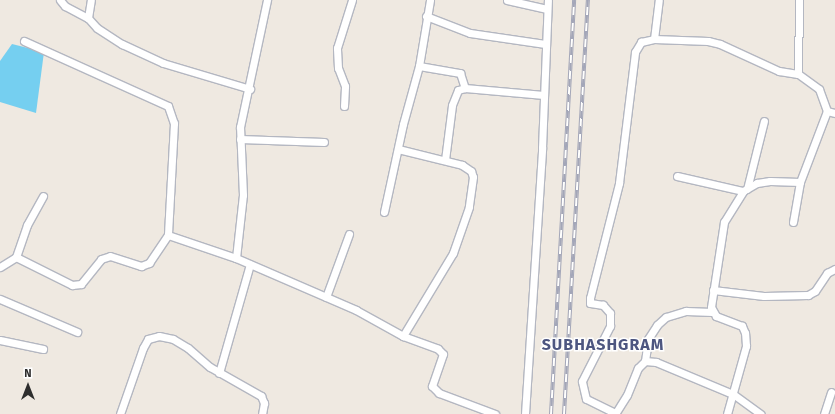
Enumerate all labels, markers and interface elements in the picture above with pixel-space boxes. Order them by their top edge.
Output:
district label: SUBHASHGRAM [542,335,664,355]
north arrow [8,366,48,406]
text: N [24,367,32,380]

